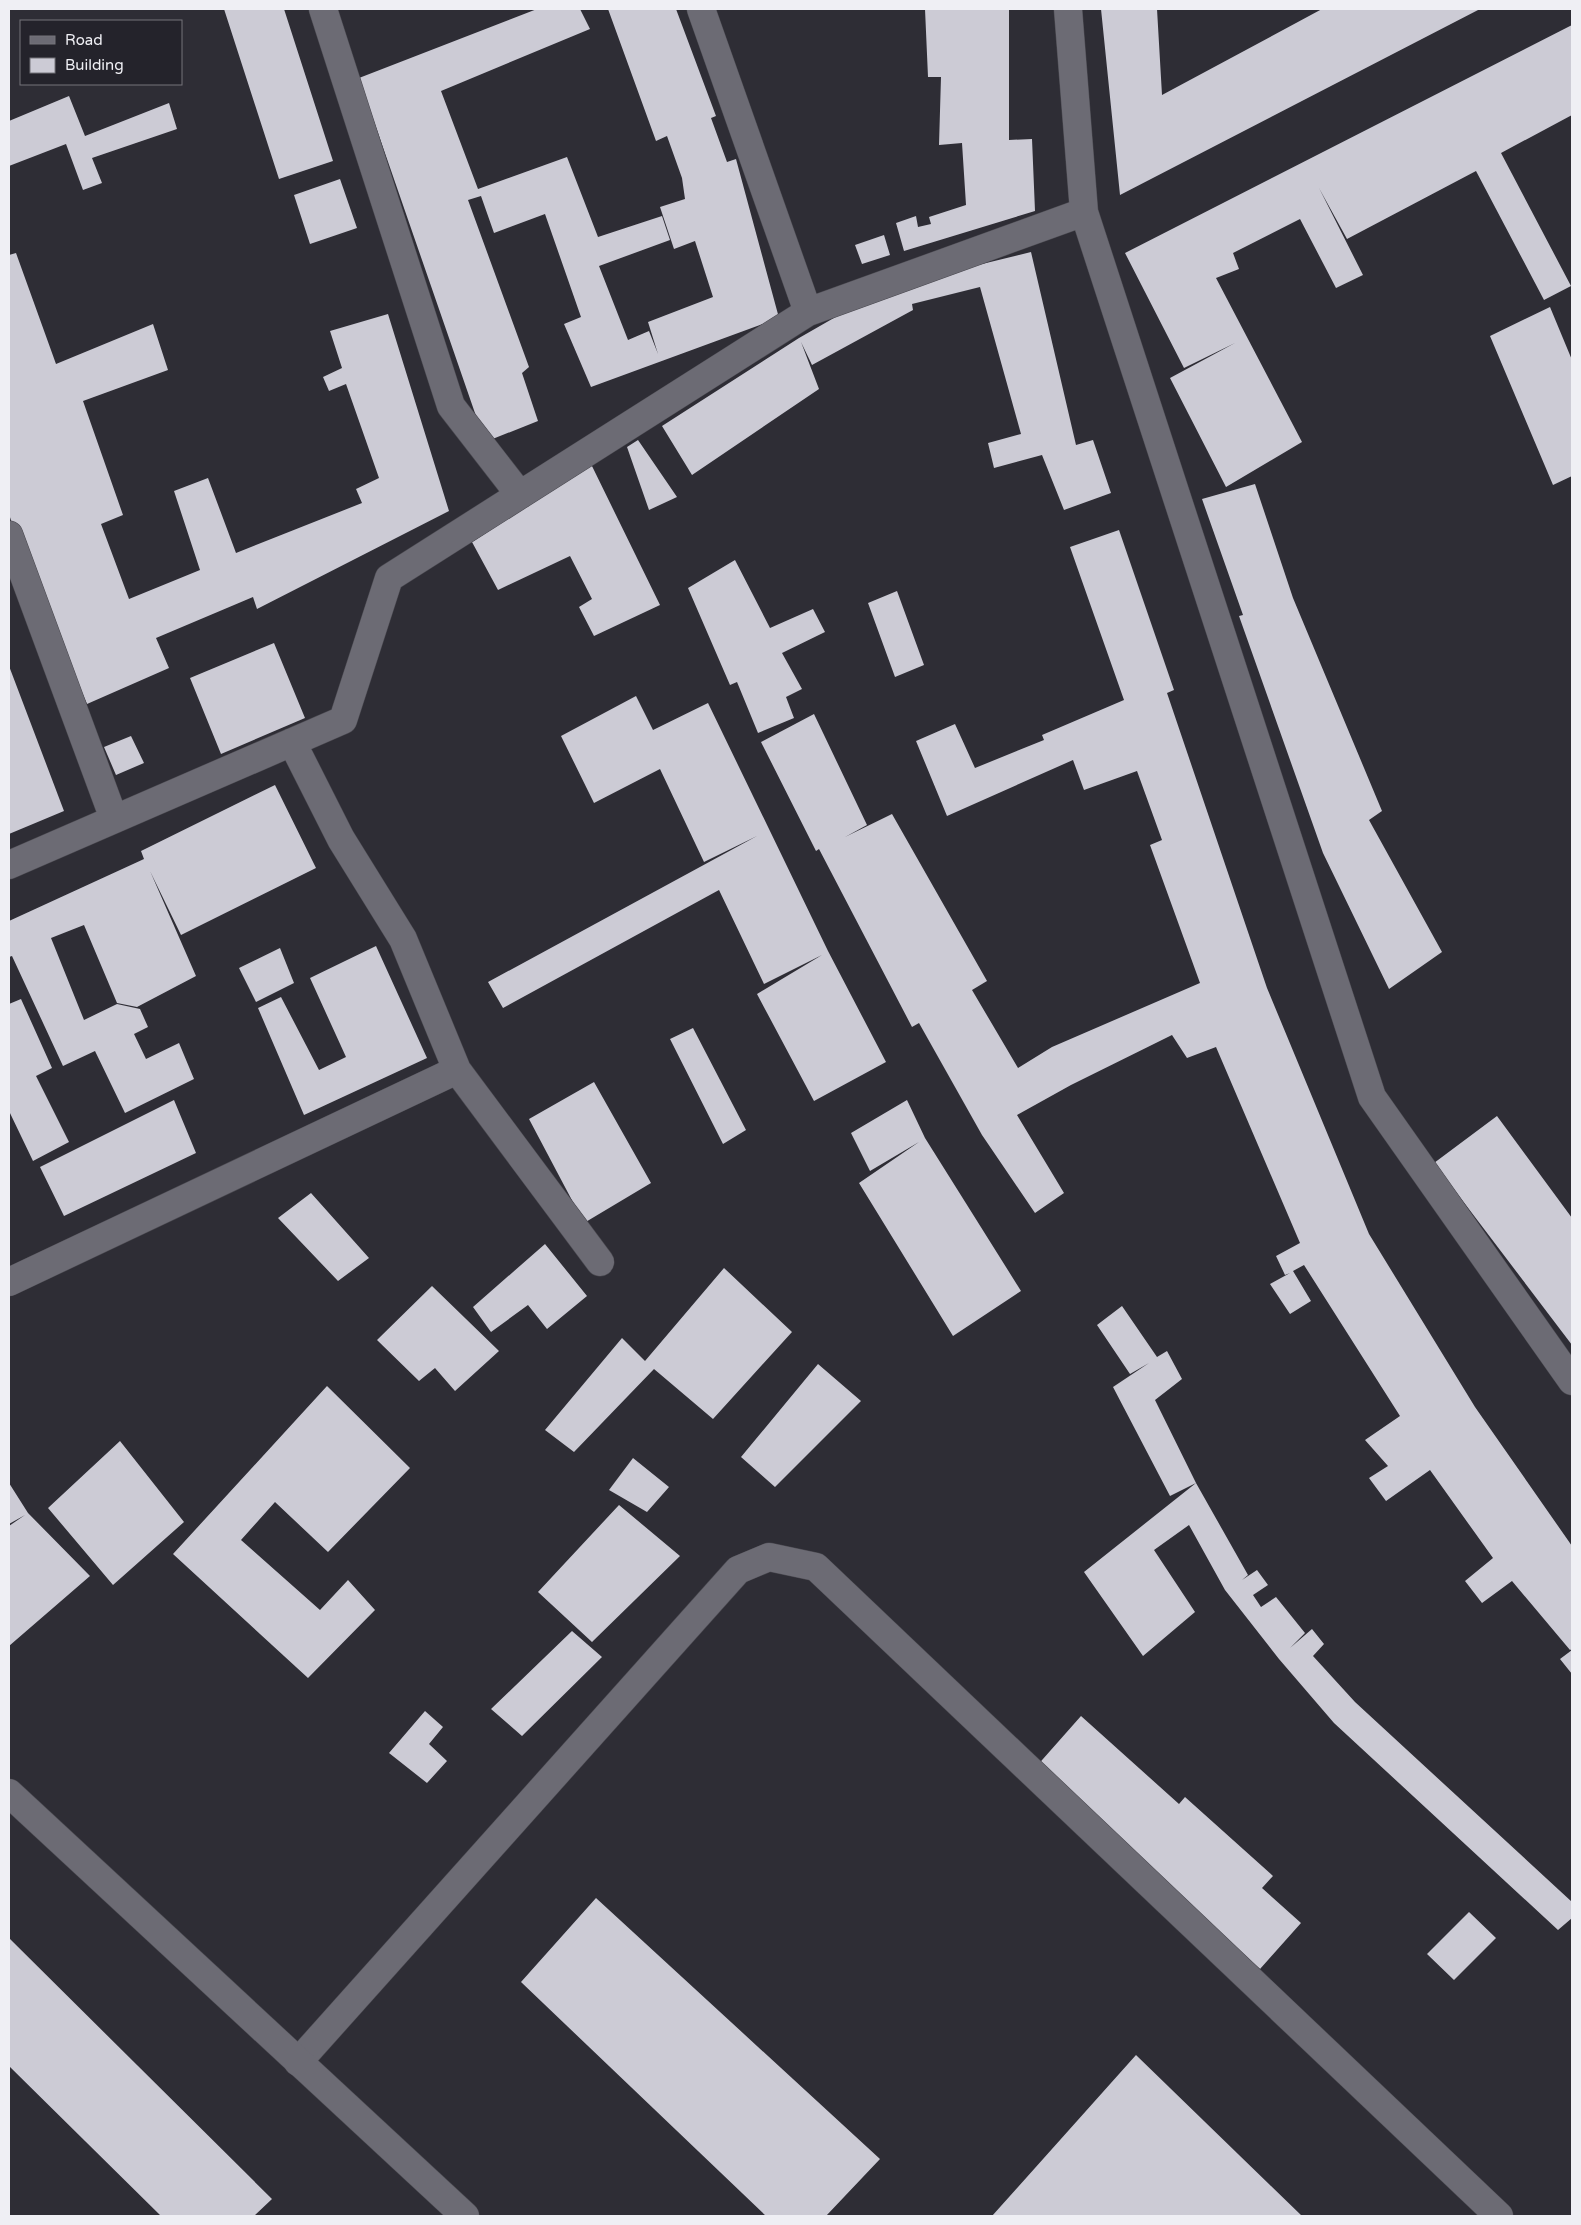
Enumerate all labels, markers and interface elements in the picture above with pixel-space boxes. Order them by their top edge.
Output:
legend [20,20,182,85]
text: Road [65,31,103,49]
text: Building [65,56,124,74]

